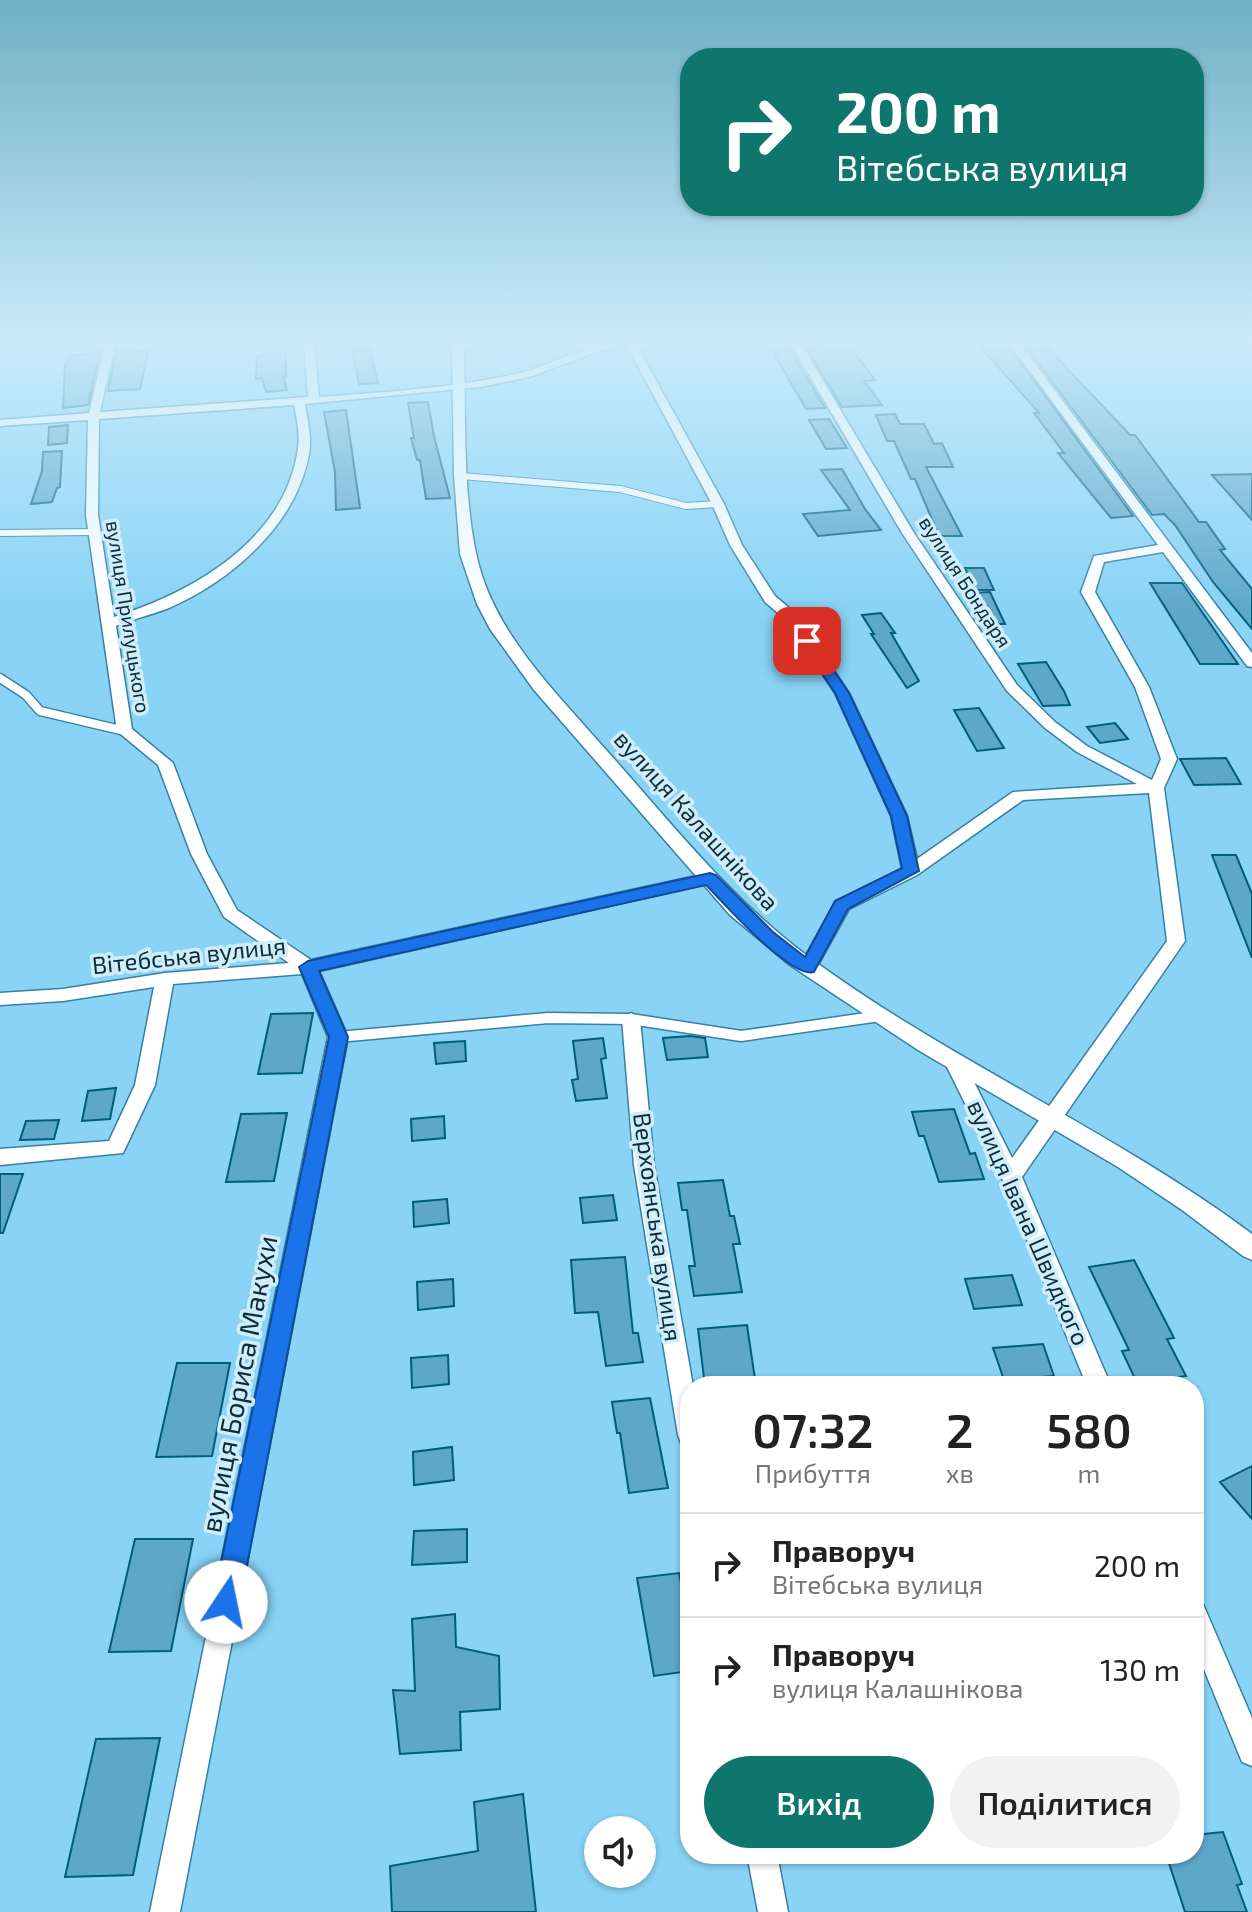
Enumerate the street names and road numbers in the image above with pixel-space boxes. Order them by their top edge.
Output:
street label: вулиця Бондаря [914,511,1017,652]
street label: вулиця Прилуцького [101,519,156,715]
street label: вулиця Калашнікова [608,724,786,917]
street label: Вітебська вулиця [90,930,287,980]
street label: вулиця Івана Швидкого [961,1095,1097,1350]
street label: Верхоянська вулиця [627,1111,689,1343]
street label: вулиця Бориса Макухи [193,1232,283,1535]

